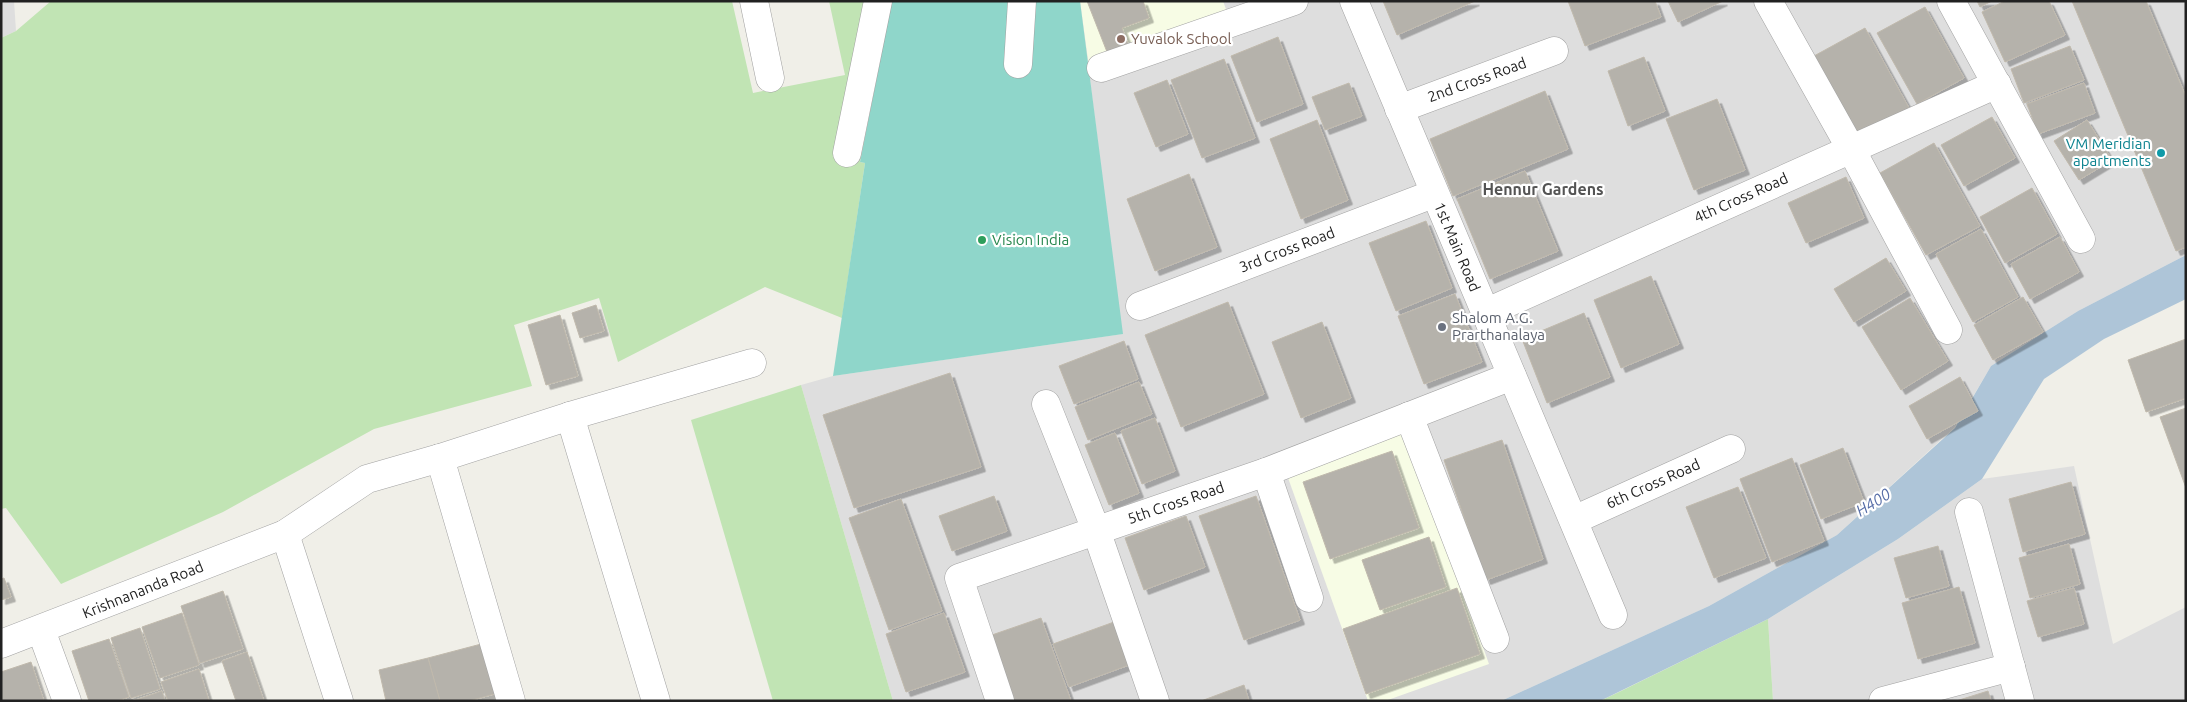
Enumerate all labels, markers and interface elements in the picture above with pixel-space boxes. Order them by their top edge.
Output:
place label: Yuvalok School [1131,30,1232,47]
marker: Yuvalok School [1115,33,1127,45]
street label: 2nd Cross Road [1425,54,1529,105]
place label: VM Meridian apartments [2066,135,2151,169]
marker: VM Meridian apartments [2155,147,2167,159]
street label: 4th Cross Road [1691,169,1790,226]
district label: Hennur Gardens [1482,180,1604,198]
street label: 1st Main Road [1431,200,1484,294]
street label: 3rd Cross Road [1237,223,1337,276]
place label: Vision India [992,231,1069,248]
marker: Vision India [976,234,988,246]
place label: Shalom A.G. Prarthanalaya [1452,309,1545,343]
marker: Shalom A.G. Prarthanalaya [1436,321,1448,333]
street label: 6th Cross Road [1603,455,1702,512]
street label: 5th Cross Road [1125,478,1226,527]
water label: H400 [1852,484,1894,520]
street label: Krishnananda Road [80,557,206,622]

